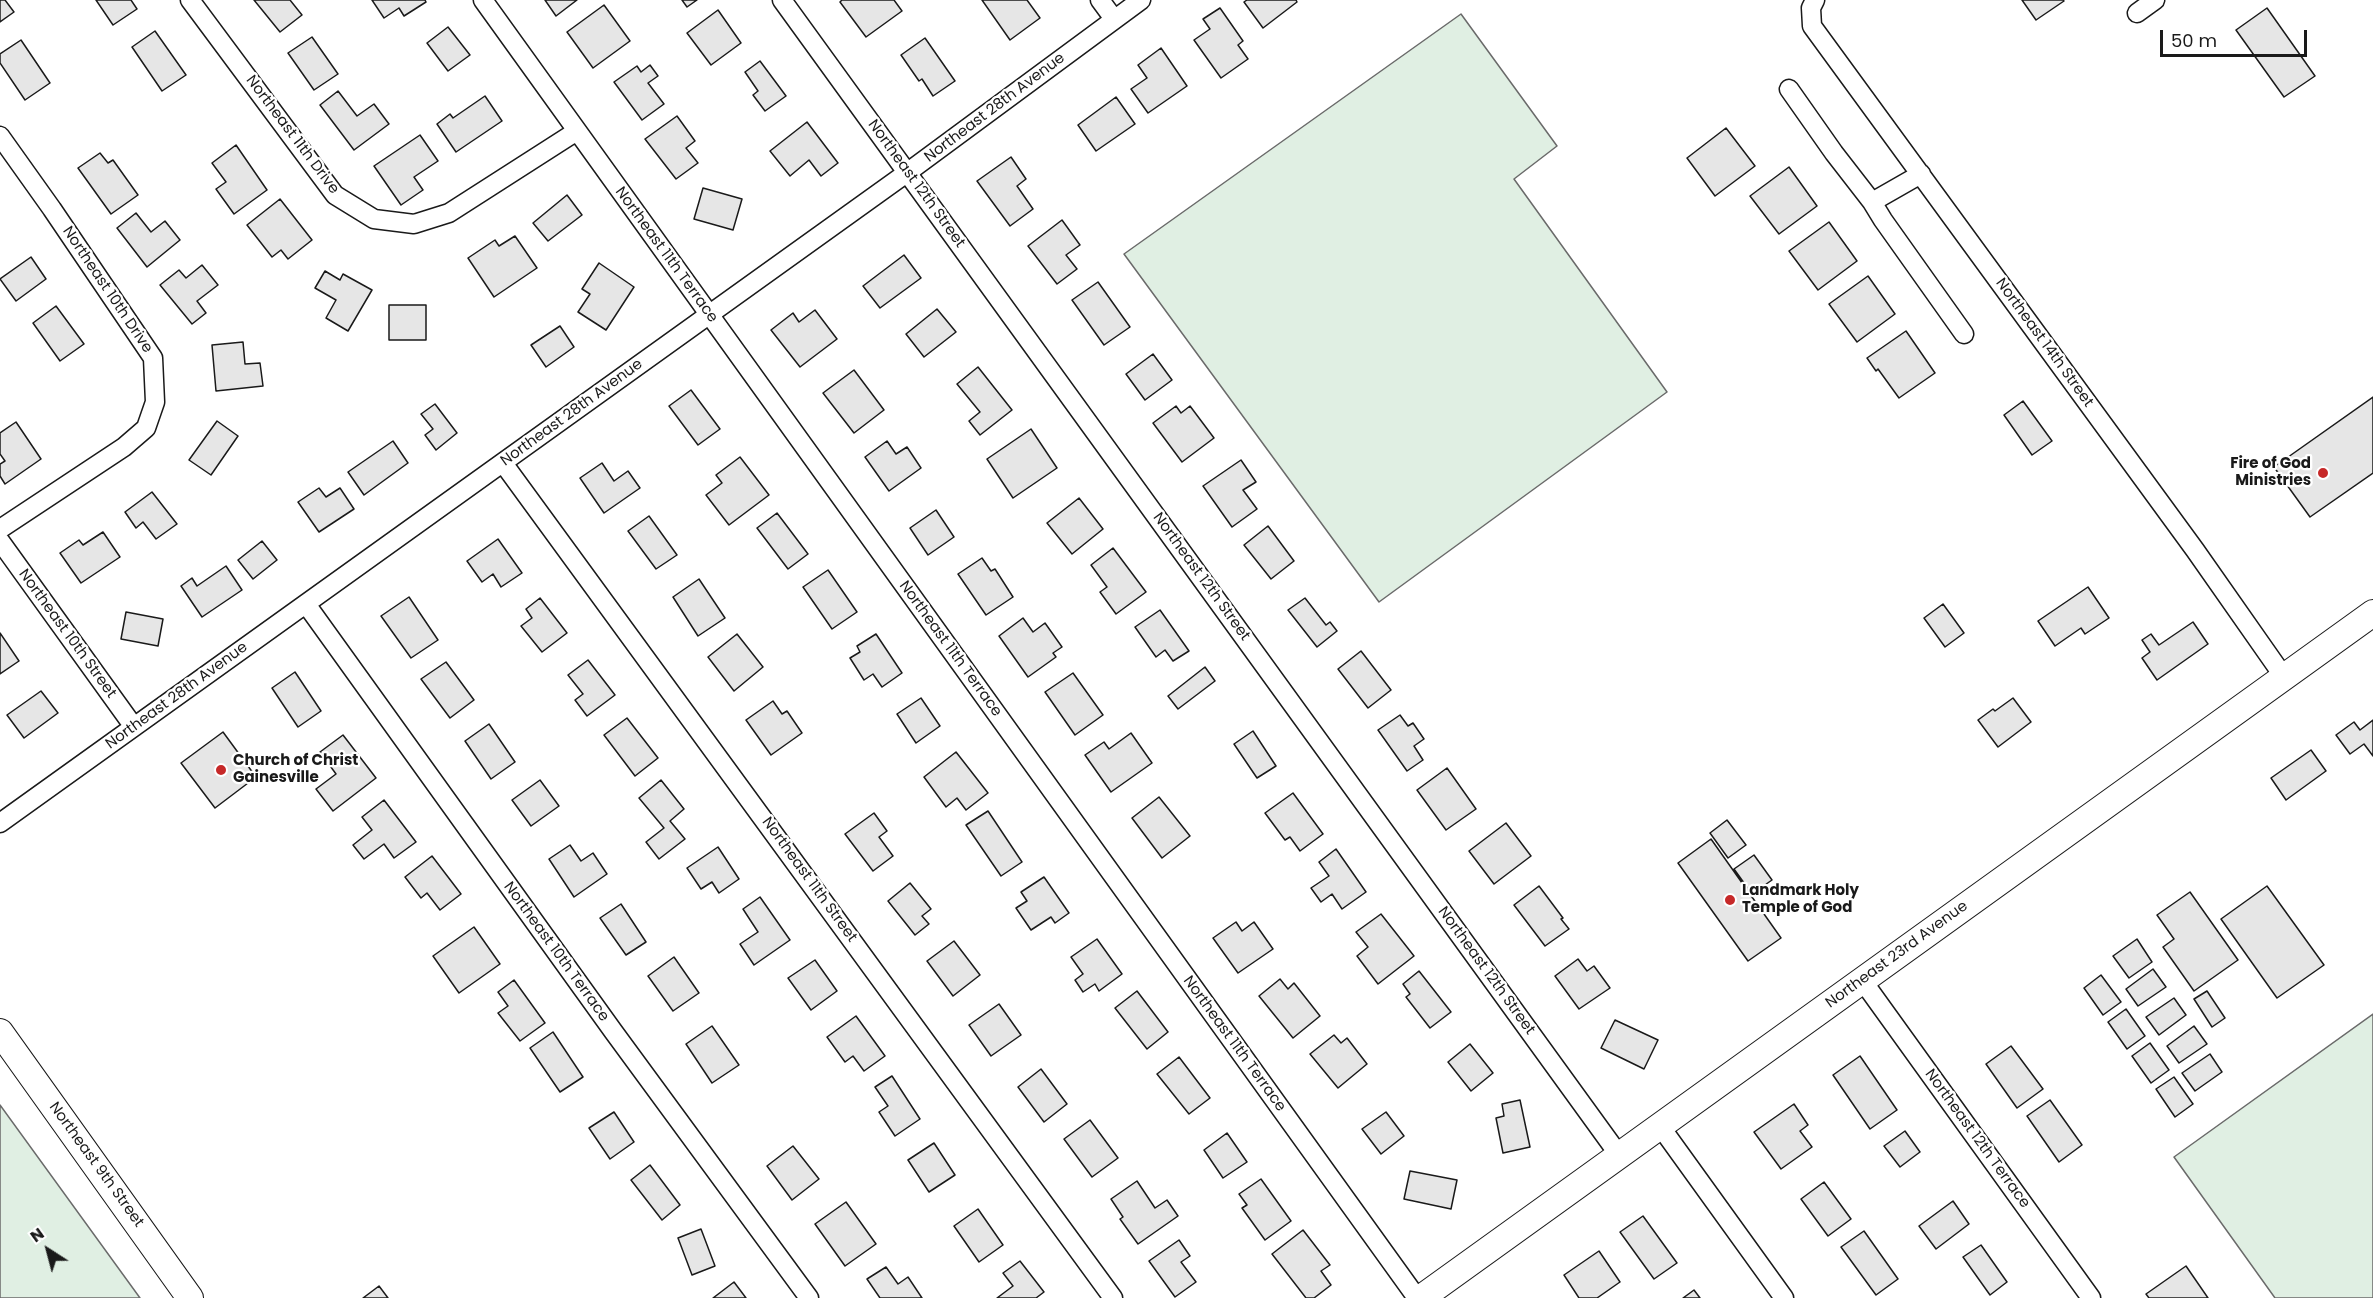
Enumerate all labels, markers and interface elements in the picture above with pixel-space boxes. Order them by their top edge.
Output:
scale bar [2163,18,2310,56]
text: 50 m [2171,28,2217,53]
street label: Northeast 28th Avenue [921,49,1069,167]
street label: Northeast 11th Drive [242,72,342,198]
street label: Northeast 12th Street [863,116,969,252]
street label: Northeast 11th Terrace [611,184,721,326]
street label: Northeast 10th Drive [58,223,156,357]
street label: Northeast 14th Street [1991,275,2097,411]
street label: Northeast 28th Avenue [498,355,646,471]
place label: Fire of God Ministries [2230,455,2311,490]
marker: Fire of God Ministries [2316,466,2330,480]
street label: Northeast 12th Street [1148,509,1254,645]
street label: Northeast 10th Street [14,566,120,702]
street label: Northeast 11th Terrace [895,578,1005,720]
street label: Northeast 28th Avenue [103,638,251,754]
place label: Church of Christ Gainesville [233,752,358,787]
marker: Church of Christ Gainesville [214,763,228,777]
street label: Northeast 11th Street [758,814,860,946]
street label: Northeast 10th Terrace [499,879,613,1025]
place label: Landmark Holy Temple of God [1742,882,1859,917]
marker: Landmark Holy Temple of God [1723,893,1737,907]
street label: Northeast 23rd Avenue [1823,897,1971,1013]
street label: Northeast 12th Street [1433,903,1539,1039]
street label: Northeast 11th Terrace [1179,973,1289,1115]
street label: Northeast 12th Terrace [1921,1066,2033,1212]
street label: Northeast 9th Street [45,1099,147,1231]
north arrow [18,1220,78,1280]
text: N [25,1222,49,1248]

